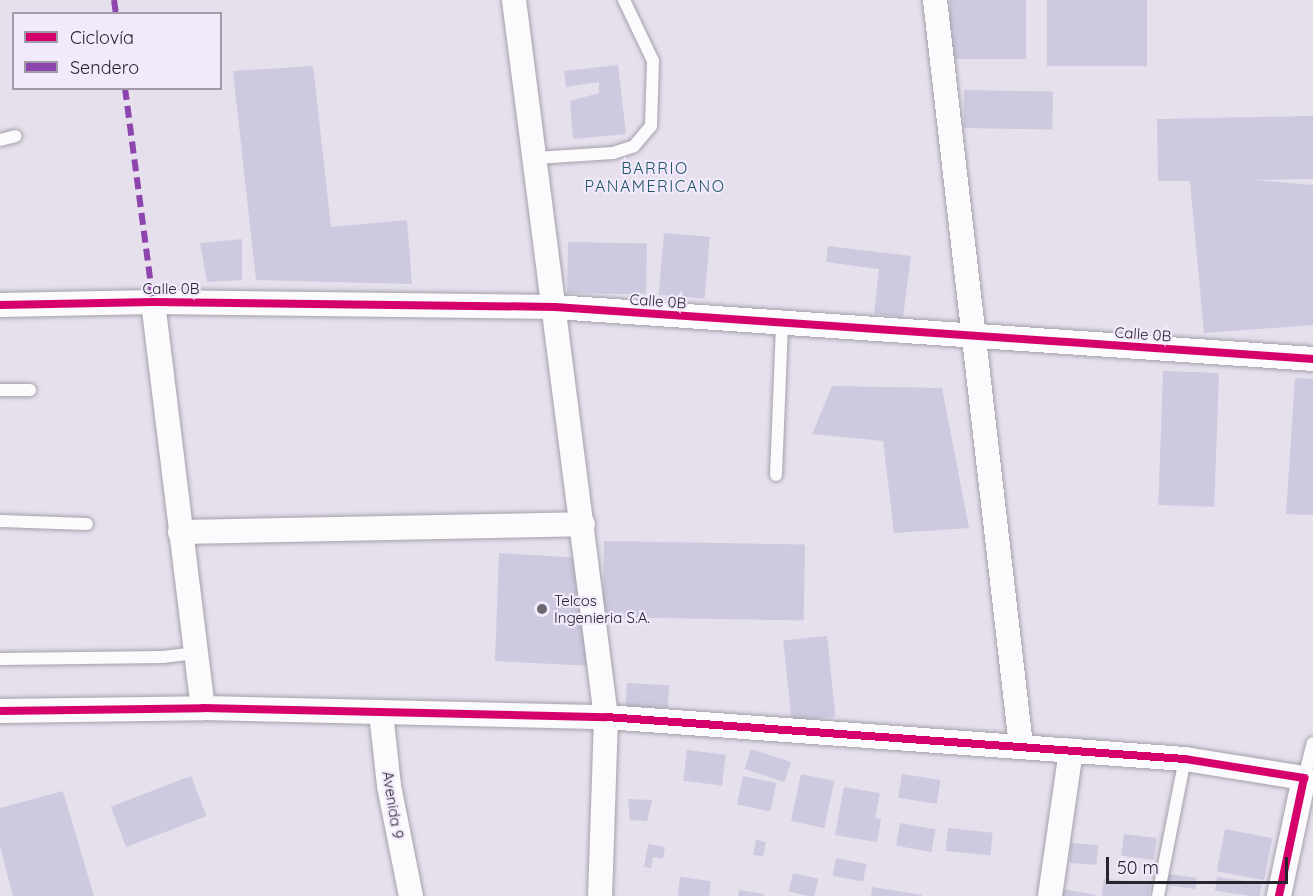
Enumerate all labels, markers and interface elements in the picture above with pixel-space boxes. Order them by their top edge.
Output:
legend [12,12,222,90]
text: Ciclovía [70,26,134,49]
text: Sendero [70,56,139,79]
district label: BARRIO PANAMERICANO [585,158,725,196]
street label: Calle 0B [143,280,199,298]
street label: Calle 0B [629,290,687,312]
street label: Calle 0B [1114,323,1172,345]
place label: Telcos Ingenieria S.A. [554,591,650,626]
marker: Telcos Ingenieria S.A. [535,602,549,616]
street label: Avenida 9 [379,770,407,840]
scale bar [1109,845,1290,883]
text: 50 m [1117,856,1159,879]

